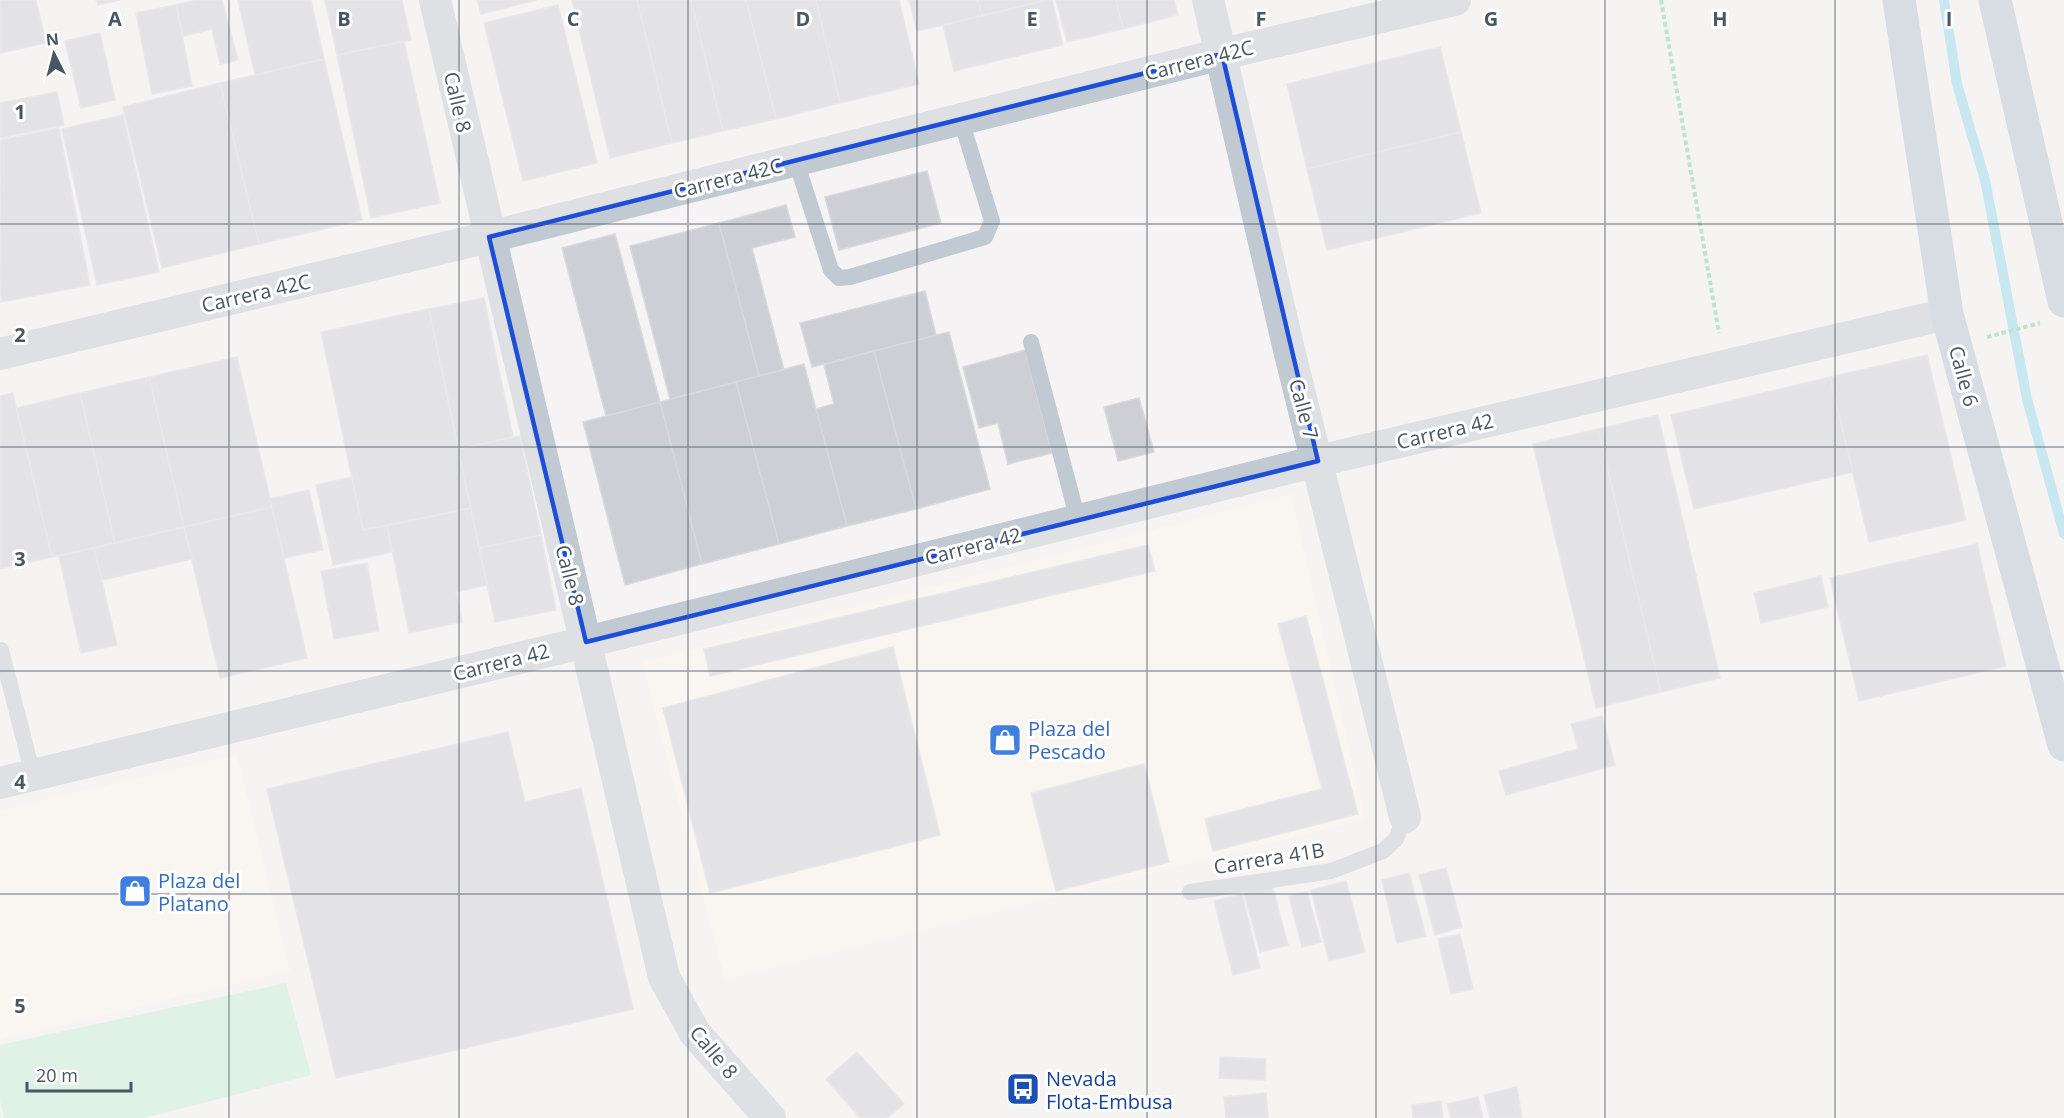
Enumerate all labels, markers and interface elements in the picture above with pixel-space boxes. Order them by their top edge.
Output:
text: A [108,5,122,32]
text: B [337,5,351,32]
text: C [567,5,580,32]
text: D [796,5,810,32]
text: E [1026,5,1038,32]
text: F [1256,5,1266,32]
text: G [1484,5,1498,32]
text: H [1712,5,1728,32]
text: I [1946,5,1952,32]
north arrow [24,24,84,84]
text: N [45,27,60,51]
street label: Carrera 42C [1142,33,1256,87]
street label: Calle 8 [438,69,478,135]
text: 1 [14,98,26,125]
street label: Carrera 42C [671,151,785,205]
street label: Carrera 42C [199,267,313,319]
text: 2 [14,321,26,348]
street label: Calle 6 [1943,343,1985,409]
street label: Calle 7 [1283,376,1325,442]
street label: Carrera 42 [1394,407,1496,455]
street label: Carrera 42 [922,521,1024,571]
street label: Calle 8 [549,542,591,608]
text: 3 [14,545,26,572]
street label: Carrera 42 [450,637,552,687]
place label: Plaza del Pescado [1028,715,1110,765]
shop icon: Plaza del Pescado [987,722,1023,758]
text: 4 [14,768,26,795]
street label: Carrera 41B [1212,836,1326,880]
place label: Plaza del Platano [158,867,240,917]
shop icon: Plaza del Platano [117,873,153,909]
text: 5 [14,992,26,1019]
street label: Calle 8 [684,1020,744,1084]
scale bar [27,1055,130,1093]
text: 20 m [36,1063,78,1087]
place label: Nevada Flota-Embusa [1046,1065,1173,1115]
bus stop icon: Nevada Flota-Embusa [1005,1071,1041,1107]

